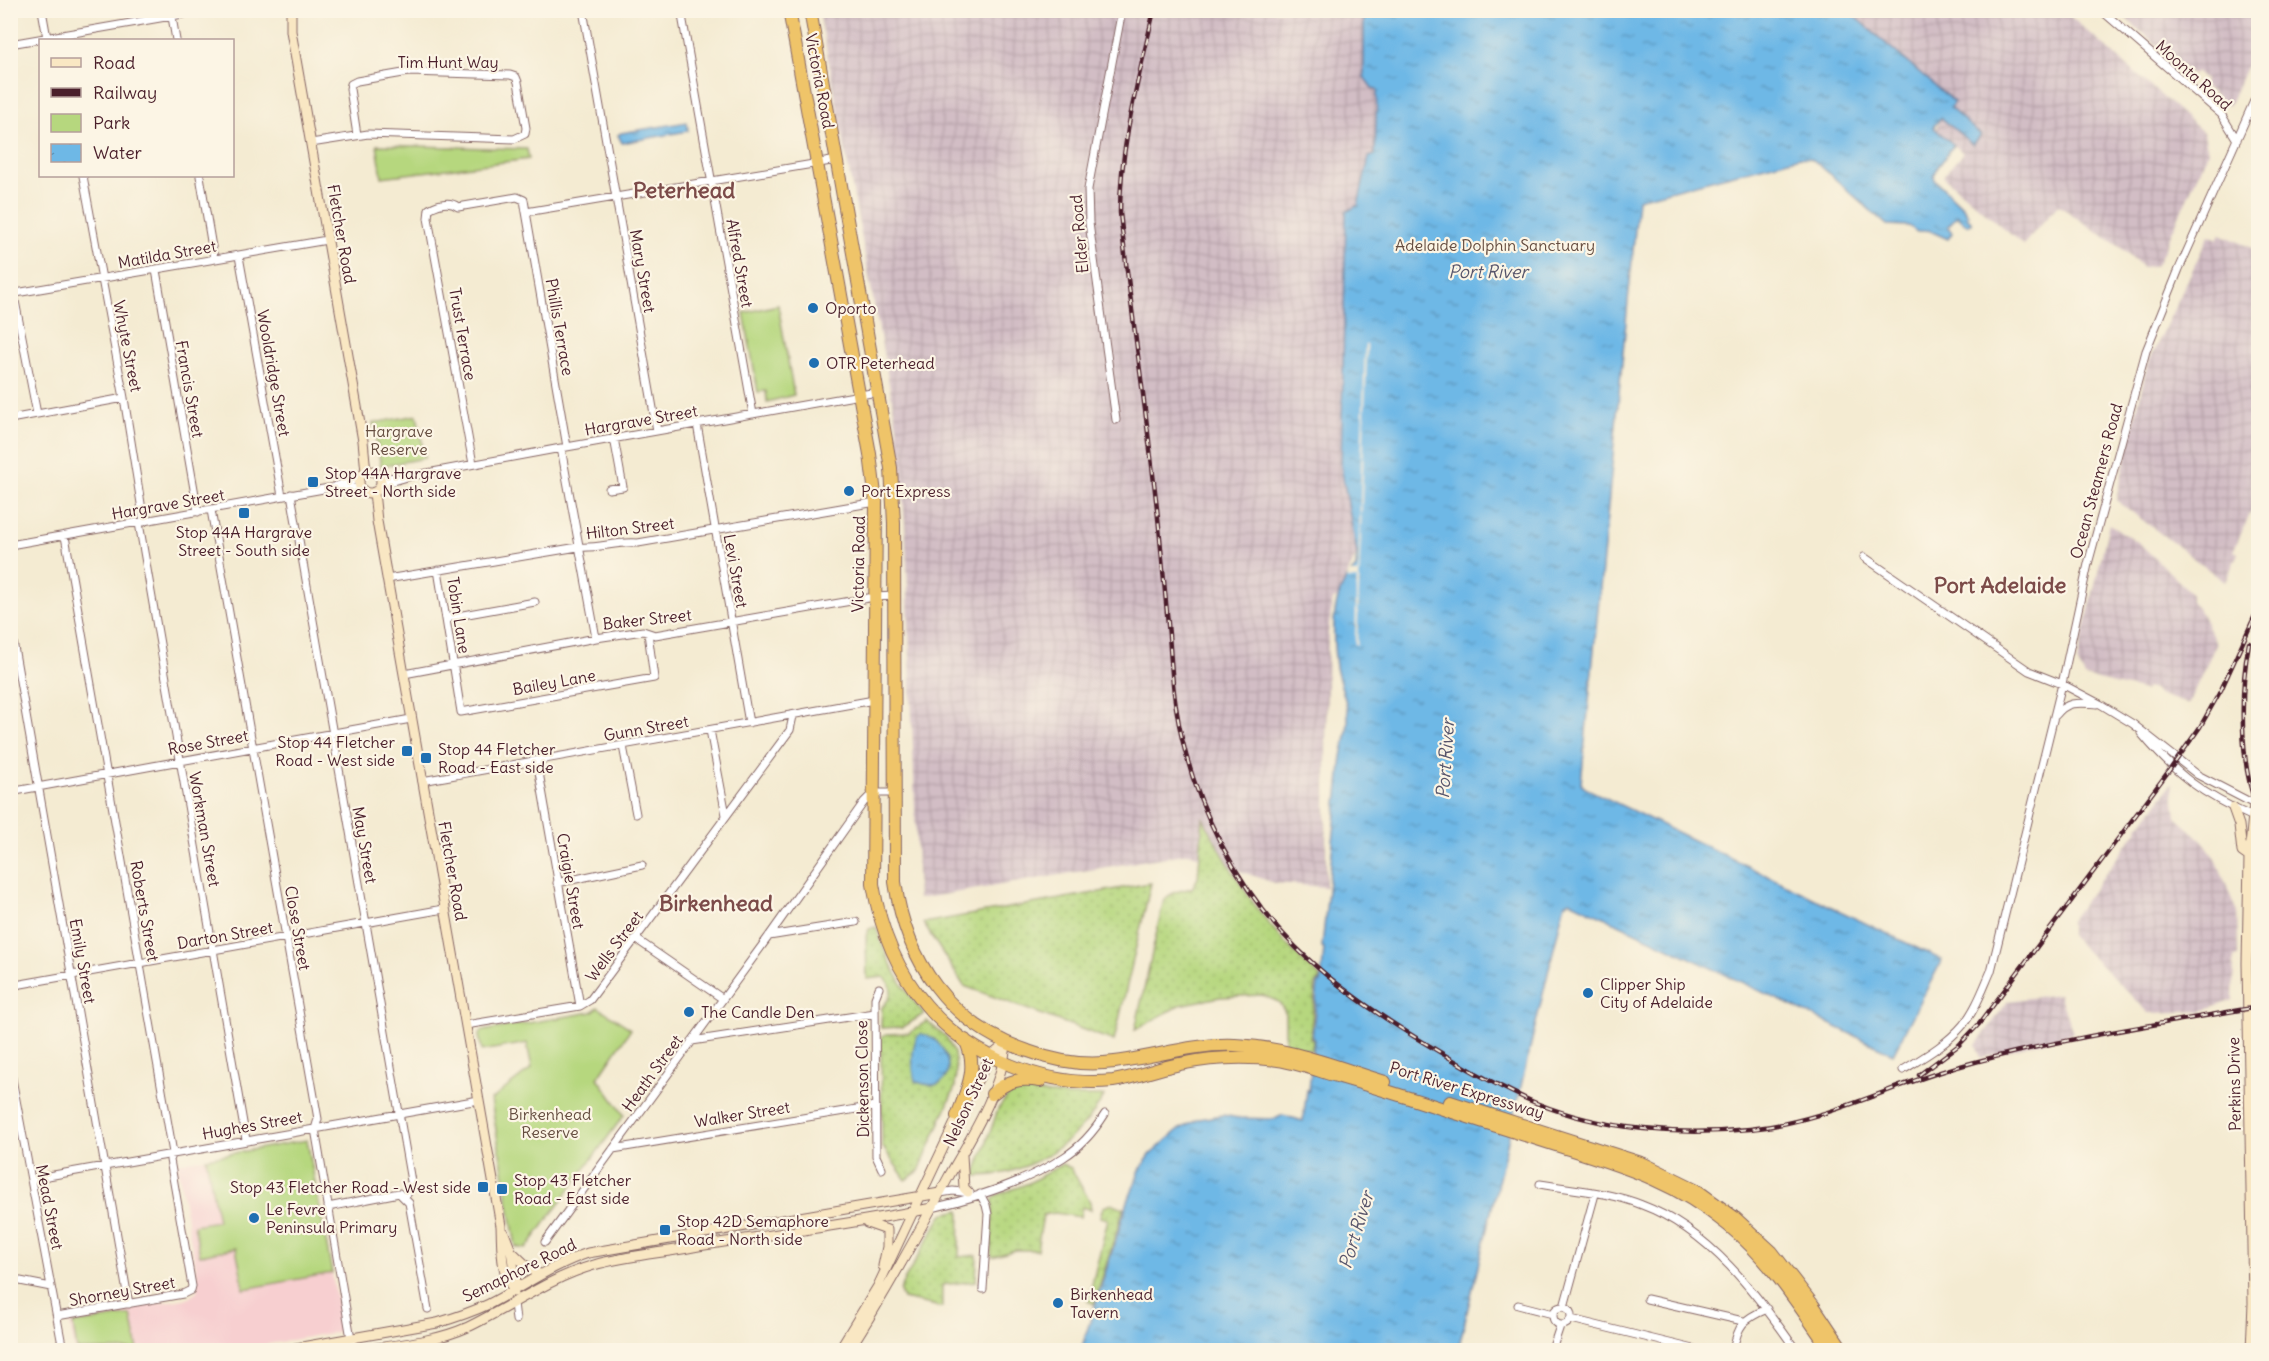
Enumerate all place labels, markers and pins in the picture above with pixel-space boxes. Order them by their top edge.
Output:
place label: Oporto [825,298,876,318]
marker: Oporto [806,301,820,315]
place label: OTR Peterhead [826,353,935,373]
marker: OTR Peterhead [807,356,821,370]
place label: Stop 44A Hargrave Street - North side [325,463,461,501]
marker: Stop 44A Hargrave Street - North side [306,475,320,489]
place label: Port Express [861,481,951,501]
marker: Port Express [842,484,856,498]
marker: Stop 44A Hargrave Street - South side [237,506,251,520]
place label: Stop 44A Hargrave Street - South side [176,522,312,560]
place label: Stop 44 Fletcher Road - West side [275,732,395,770]
place label: Stop 44 Fletcher Road - East side [438,739,556,777]
marker: Stop 44 Fletcher Road - West side [400,744,414,758]
marker: Stop 44 Fletcher Road - East side [419,751,433,765]
place label: Clipper Ship City of Adelaide [1600,974,1713,1012]
marker: Clipper Ship City of Adelaide [1581,986,1595,1000]
place label: The Candle Den [701,1002,815,1022]
marker: The Candle Den [682,1005,696,1019]
place label: Stop 43 Fletcher Road - East side [514,1170,632,1208]
place label: Stop 43 Fletcher Road - West side [230,1177,471,1197]
marker: Stop 43 Fletcher Road - West side [476,1180,490,1194]
marker: Stop 43 Fletcher Road - East side [495,1182,509,1196]
place label: Le Fevre Peninsula Primary [266,1199,397,1237]
marker: Le Fevre Peninsula Primary [247,1211,261,1225]
place label: Stop 42D Semaphore Road - North side [677,1211,829,1249]
marker: Stop 42D Semaphore Road - North side [658,1223,672,1237]
place label: Birkenhead Tavern [1070,1284,1153,1322]
marker: Birkenhead Tavern [1051,1296,1065,1310]

